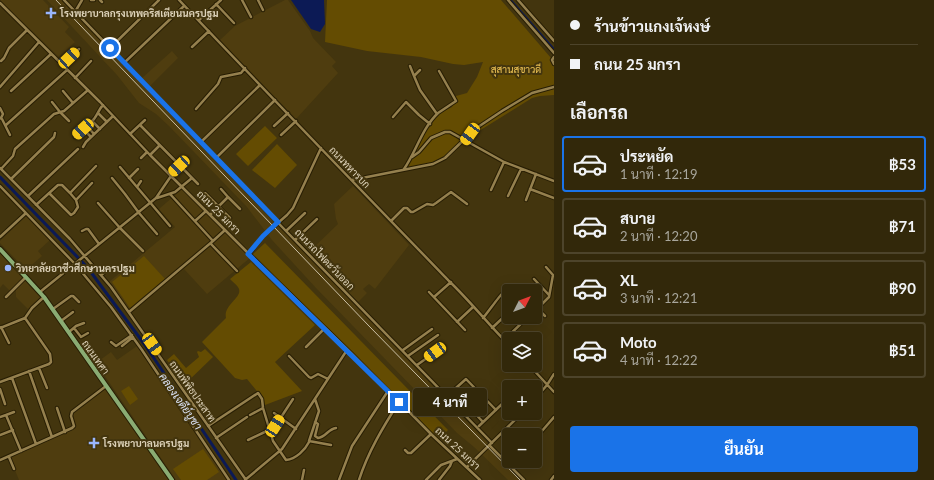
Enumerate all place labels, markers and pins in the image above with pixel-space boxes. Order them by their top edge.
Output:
marker: โรงพยาบาลกรุงเทพคริสเตียนนครปฐม [45,7,57,19]
place label: โรงพยาบาลกรุงเทพคริสเตียนนครปฐม [59,7,219,21]
place label: วิทยาลัยอาชีวศึกษานครปฐม [15,262,135,276]
marker: วิทยาลัยอาชีวศึกษานครปฐม [3,263,13,273]
marker: โรงพยาบาลนครปฐม [88,437,100,449]
place label: โรงพยาบาลนครปฐม [102,437,189,451]

